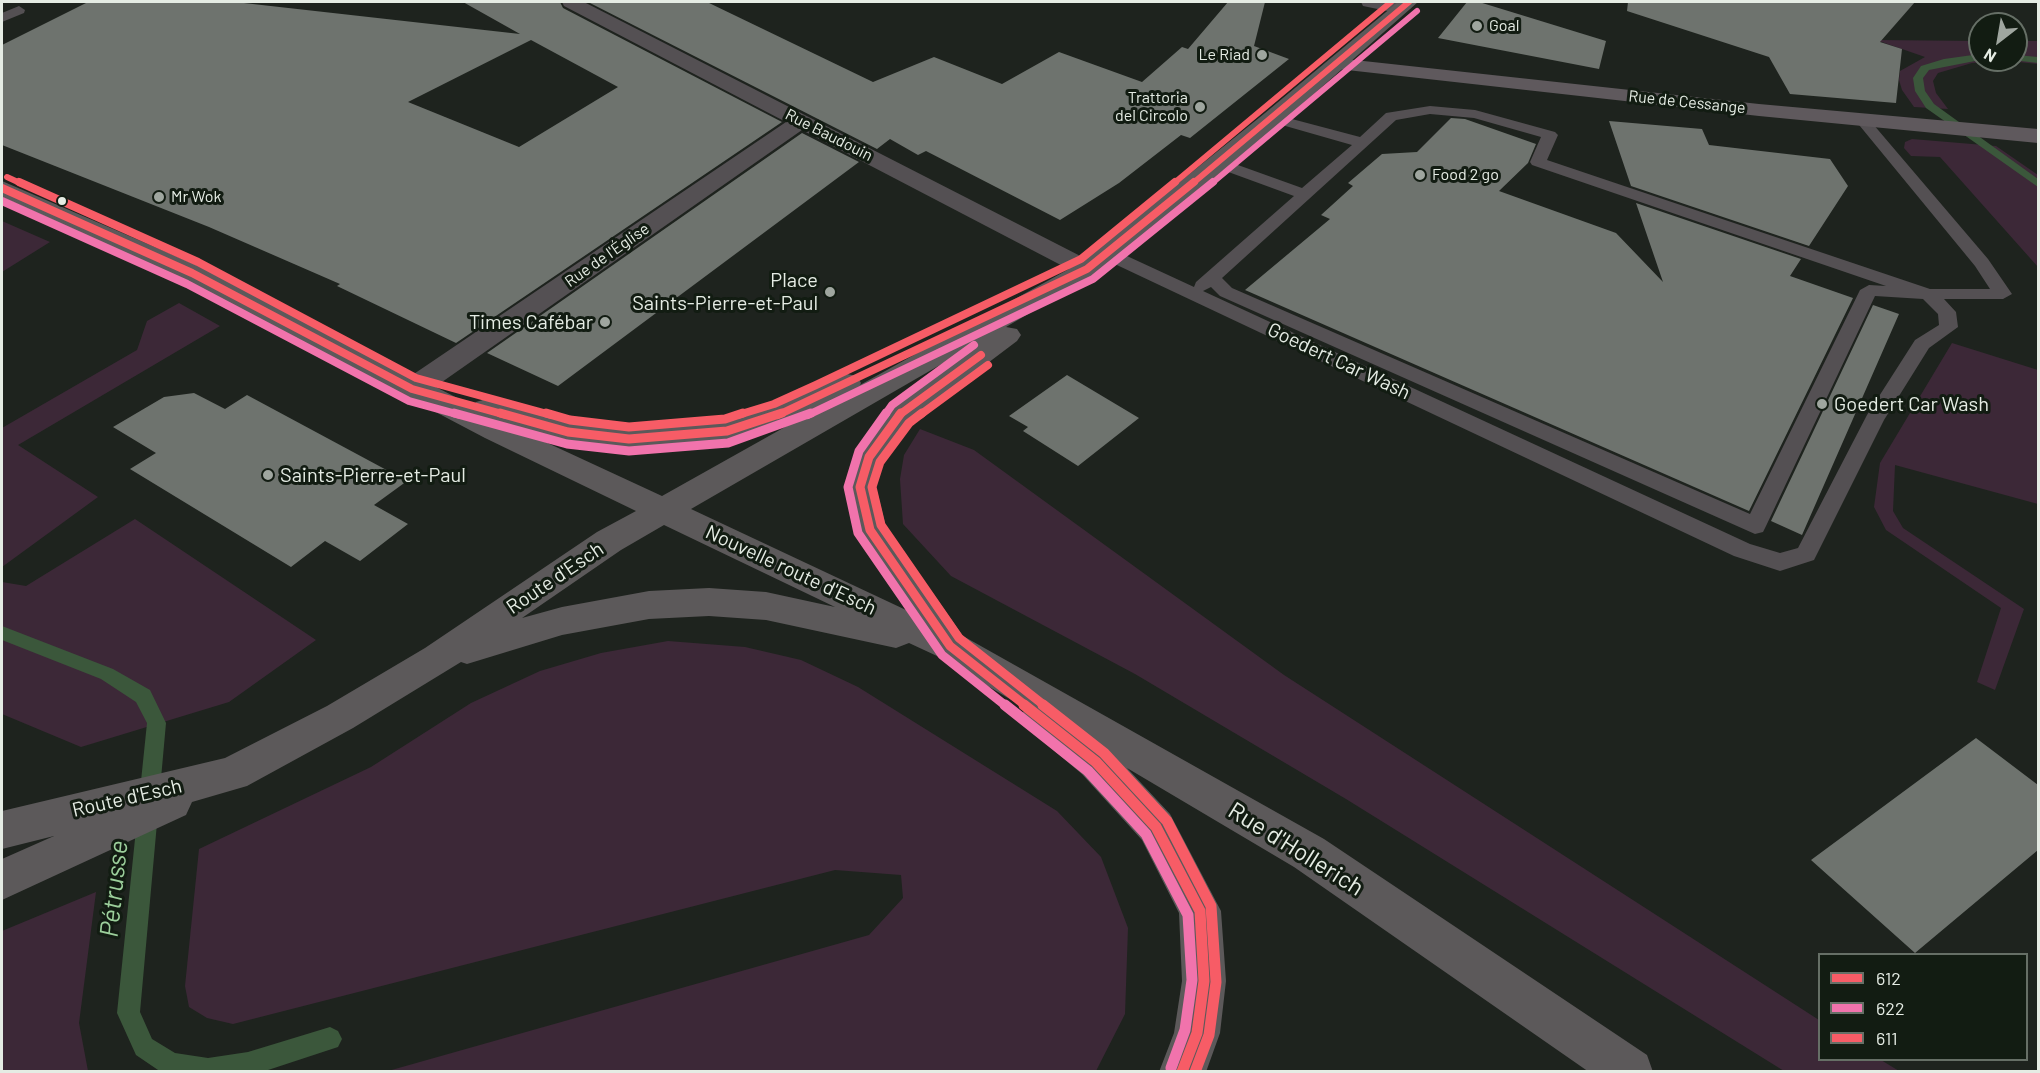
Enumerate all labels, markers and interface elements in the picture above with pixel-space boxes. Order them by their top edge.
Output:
north arrow [1968,12,2028,72]
place label: Goal [1489,16,1519,36]
marker: Goal [1470,19,1484,33]
place label: Le Riad [1198,45,1250,65]
text: N [1980,45,1999,67]
marker: Le Riad [1255,48,1269,62]
street label: Rue de Cessange [1627,86,1747,118]
place label: Trattoria del Circolo [1115,88,1188,126]
marker: Trattoria del Circolo [1193,100,1207,114]
street label: Rue Baudouin [782,105,876,165]
place label: Food 2 go [1432,165,1499,185]
marker: Food 2 go [1413,168,1427,182]
place label: Mr Wok [171,187,221,207]
marker: Mr Wok [152,190,166,204]
unlabelled marker [56,195,68,207]
street label: Rue de l'Église [561,219,653,291]
place label: Place Saints-Pierre-et-Paul [632,268,818,315]
marker: Place Saints-Pierre-et-Paul [823,285,837,299]
place label: Times Cafébar [469,310,593,334]
marker: Times Cafébar [598,315,612,329]
street label: Goedert Car Wash [1264,317,1414,405]
place label: Goedert Car Wash [1834,392,1989,416]
marker: Goedert Car Wash [1815,397,1829,411]
place label: Saints-Pierre-et-Paul [280,463,466,487]
marker: Saints-Pierre-et-Paul [261,468,275,482]
street label: Nouvelle route d'Esch [702,520,880,620]
street label: Route d'Esch [502,537,608,619]
street label: Route d'Esch [70,774,184,822]
street label: Rue d'Hollerich [1223,796,1369,902]
water label: Pétrusse [93,839,135,939]
legend [1818,953,2028,1061]
text: 612 [1876,967,1901,989]
text: 622 [1876,997,1905,1019]
text: 611 [1876,1027,1898,1049]

